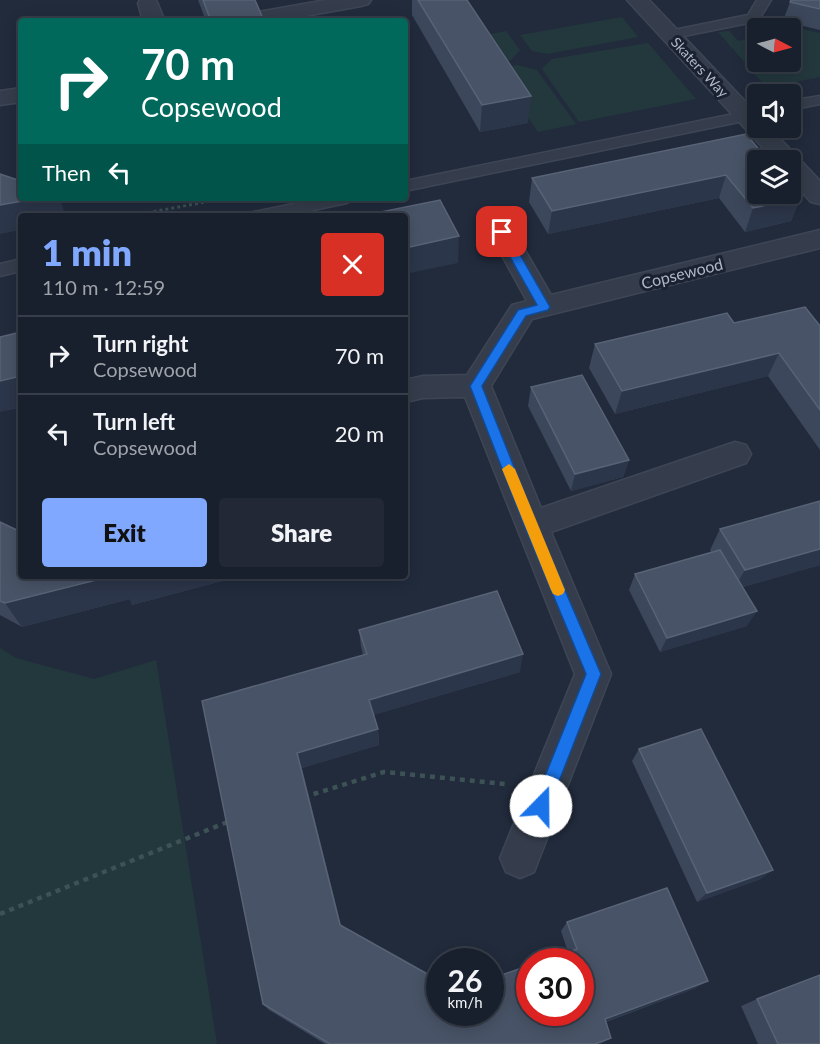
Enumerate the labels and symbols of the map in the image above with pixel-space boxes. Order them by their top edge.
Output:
north arrow [747,18,801,72]
street label: Skaters Way [668,33,733,101]
pin [476,206,527,257]
street label: Copsewood [639,254,725,292]
position arrow [509,774,573,838]
speed limit sign: 30 [516,948,594,1026]

